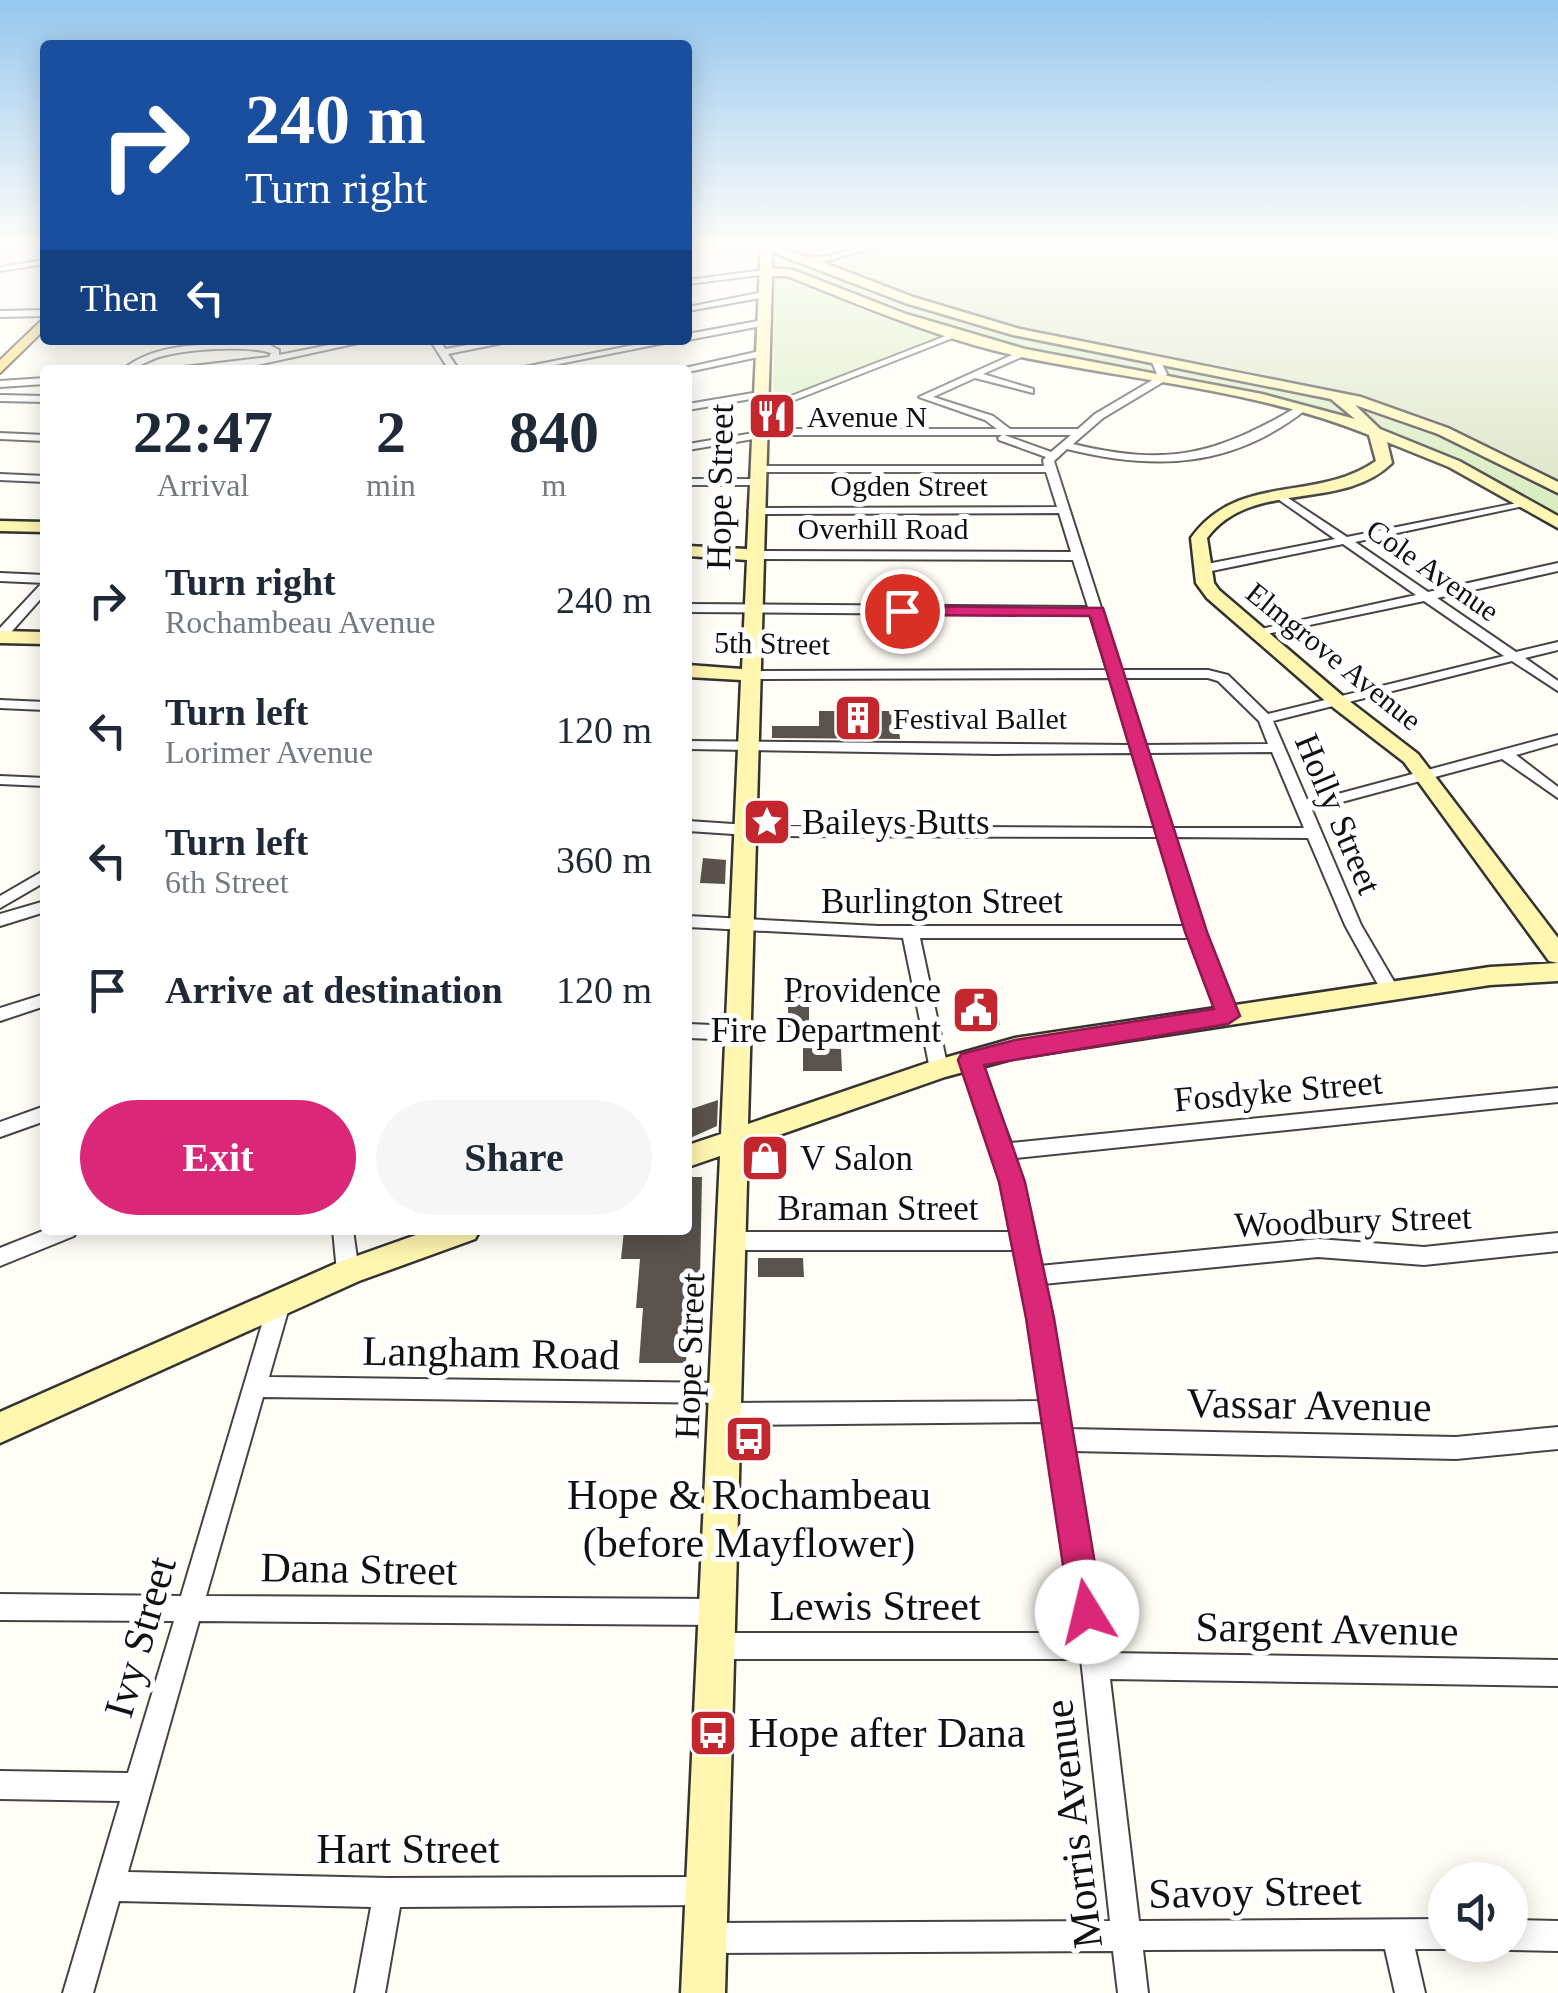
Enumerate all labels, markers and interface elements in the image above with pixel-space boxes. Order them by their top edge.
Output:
icon: right [80,80,210,210]
text: 240 m [245,81,426,158]
text: Turn right [245,163,427,213]
icon: left [178,270,233,325]
text: Then [80,277,158,319]
restaurant icon: Avenue N [746,390,798,442]
text: 22:47 [133,399,273,465]
text: 2 [376,399,406,465]
text: 840 [509,399,599,465]
place label: Avenue N [807,400,927,433]
street label: Hope Street [699,403,741,570]
text: Arrival [157,467,249,503]
text: min [366,467,416,503]
text: m [541,467,566,503]
street label: Ogden Street [830,469,988,502]
street label: Overhill Road [798,512,968,545]
street label: Cole Avenue [1361,512,1505,628]
text: Turn right [165,561,336,603]
pin [860,569,945,654]
icon: right [80,573,135,628]
street label: Elmgrove Avenue [1240,575,1428,737]
text: 240 m [556,579,652,621]
icon: arrive [875,584,930,639]
text: Rochambeau Avenue [165,604,435,640]
street label: 5th Street [714,625,831,661]
text: Turn left [165,691,308,733]
building icon: Festival Ballet [832,692,884,744]
place label: Festival Ballet [893,702,1068,735]
icon: left [80,703,135,758]
text: 120 m [556,709,652,751]
street label: Holly Street [1287,728,1389,900]
text: Lorimer Avenue [165,734,373,770]
place icon: Baileys Butts [741,796,793,848]
place label: Baileys Butts [802,803,990,842]
text: Turn left [165,821,308,863]
icon: left [80,833,135,888]
text: 360 m [556,839,652,881]
text: 6th Street [165,864,289,900]
street label: Burlington Street [821,882,1063,921]
icon: arrive [80,963,135,1018]
text: Arrive at destination [165,969,503,1011]
text: 120 m [556,969,652,1011]
place label: Providence Fire Department [711,971,941,1050]
public building icon: Providence Fire Department [950,984,1002,1036]
street label: Fosdyke Street [1172,1062,1384,1120]
button: Exit [80,1100,356,1215]
button: Share [376,1100,652,1215]
shop icon: V Salon [739,1132,791,1184]
place label: V Salon [800,1139,913,1178]
street label: Braman Street [777,1189,979,1228]
street label: Woodbury Street [1234,1197,1473,1245]
street label: Hope Street [668,1272,712,1440]
street label: Langham Road [362,1328,620,1378]
street label: Vassar Avenue [1186,1380,1432,1430]
bus stop icon: Hope & Rochambeau (before Mayflower) [723,1413,775,1465]
place label: Hope & Rochambeau (before Mayflower) [567,1472,931,1567]
street label: Dana Street [260,1544,458,1594]
street label: Ivy Street [95,1551,185,1722]
position arrow [1035,1560,1139,1664]
street label: Lewis Street [769,1583,981,1629]
street label: Sargent Avenue [1195,1604,1459,1654]
street label: Morris Avenue [1035,1697,1111,1951]
bus stop icon: Hope after Dana [687,1707,739,1759]
place label: Hope after Dana [748,1710,1026,1756]
street label: Hart Street [316,1826,500,1872]
map controls [1428,1862,1528,1962]
button: sound [1428,1862,1528,1962]
street label: Savoy Street [1148,1867,1362,1917]

